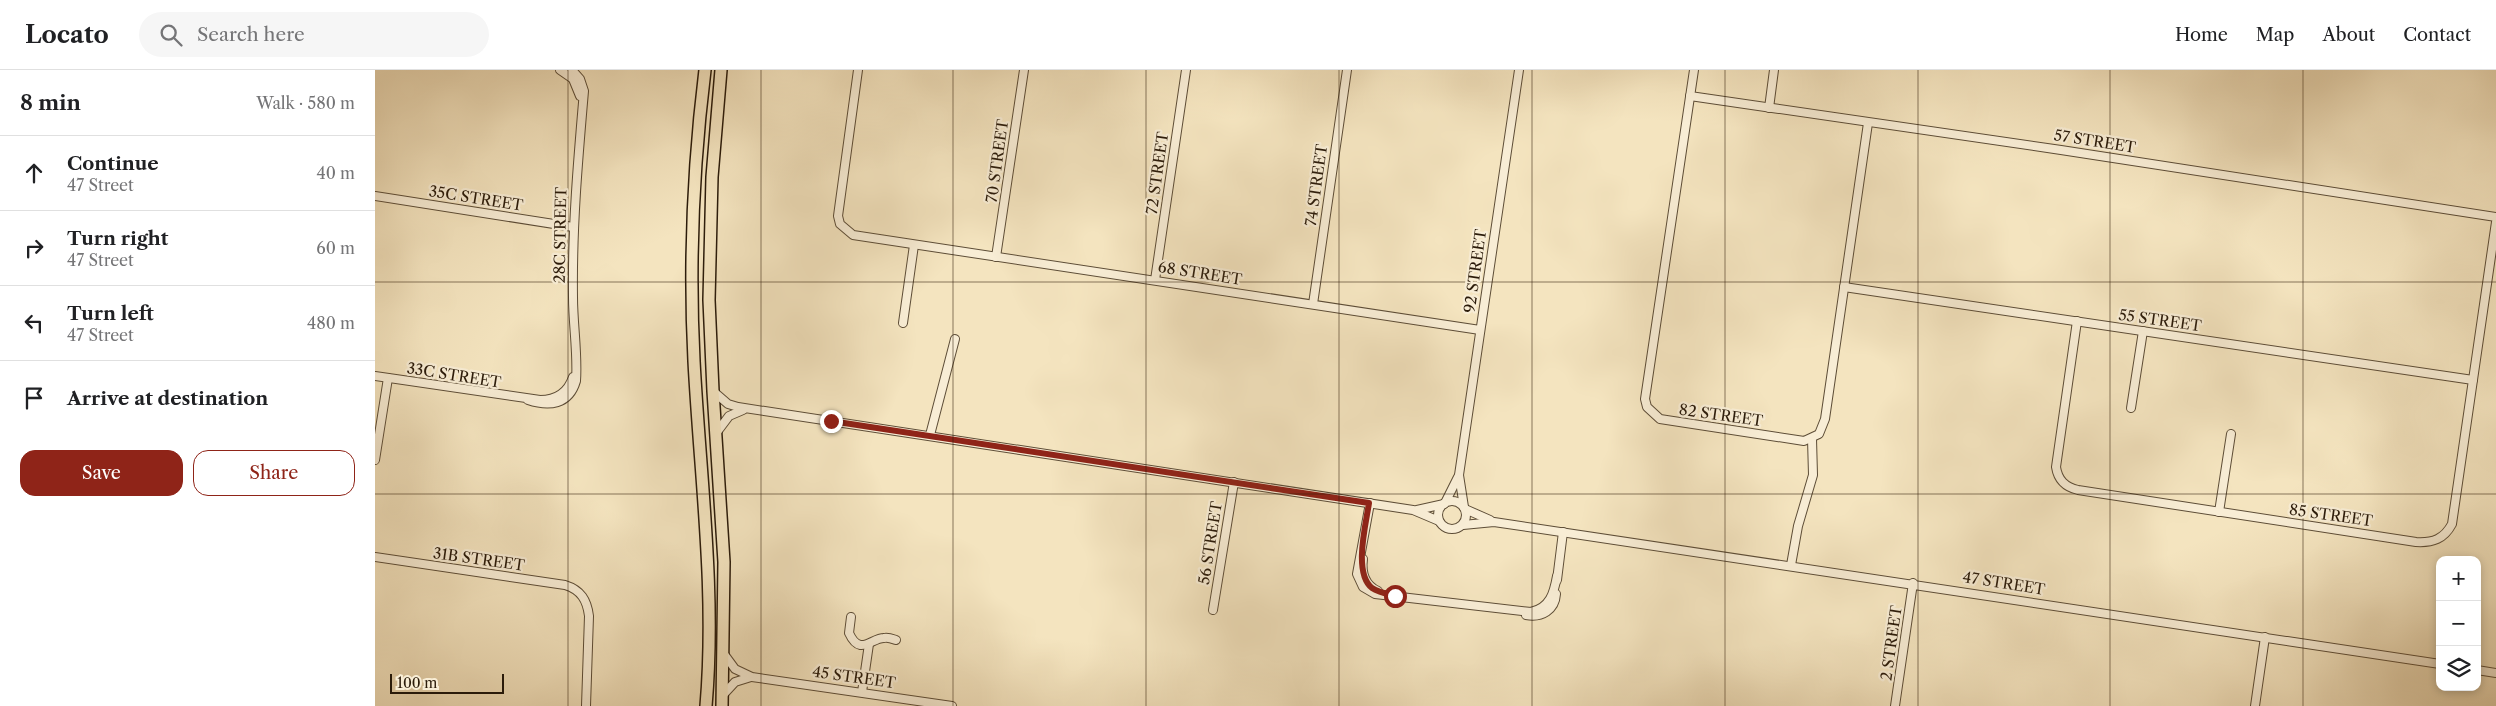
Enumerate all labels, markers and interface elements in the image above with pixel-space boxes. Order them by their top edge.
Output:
search box [139,12,489,57]
text: Locato [25,20,109,49]
icon: search [157,21,185,49]
text: Search here [197,23,305,46]
text: Home [2175,24,2228,46]
text: Map [2256,24,2294,46]
text: About [2322,24,2375,46]
text: Contact [2403,24,2471,46]
text: 8 min [20,90,81,115]
text: Walk · 580 m [256,93,355,113]
street label: 70 STREET [982,117,1012,204]
street label: 57 STREET [2053,125,2138,157]
street label: 72 STREET [1142,130,1172,215]
street label: 74 STREET [1301,142,1331,227]
text: Continue [67,152,159,175]
icon: ahead [20,159,48,187]
text: 40 m [316,163,355,183]
text: 47 Street [67,175,134,195]
street label: 35C STREET [428,181,525,215]
street label: 28C STREET [550,186,570,283]
text: Turn right [67,227,168,250]
street label: 92 STREET [1460,227,1490,314]
icon: right [20,234,48,262]
text: 60 m [316,238,355,258]
text: 47 Street [67,250,134,270]
street label: 68 STREET [1157,257,1244,289]
text: Turn left [67,302,154,325]
street label: 55 STREET [2117,305,2203,335]
icon: left [20,309,48,337]
text: 480 m [307,313,355,333]
text: 47 Street [67,325,134,345]
street label: 33C STREET [406,358,503,392]
icon: arrive [20,384,48,412]
text: Arrive at destination [67,387,268,410]
street label: 82 STREET [1678,400,1765,430]
route end [820,410,843,433]
button: Save [20,450,183,496]
button: Share [193,450,355,496]
street label: 56 STREET [1194,499,1226,586]
street label: 85 STREET [2288,500,2375,530]
street label: 31B STREET [432,543,527,575]
map controls [2436,556,2481,691]
button: + [2436,556,2481,601]
street label: 47 STREET [1961,567,2047,599]
route start [1384,585,1407,608]
button: − [2436,601,2481,646]
street label: 2 STREET [1876,603,1906,682]
button: layers [2436,646,2481,691]
street label: 45 STREET [811,662,898,692]
scale bar [390,671,504,694]
text: 100 m [397,674,437,692]

